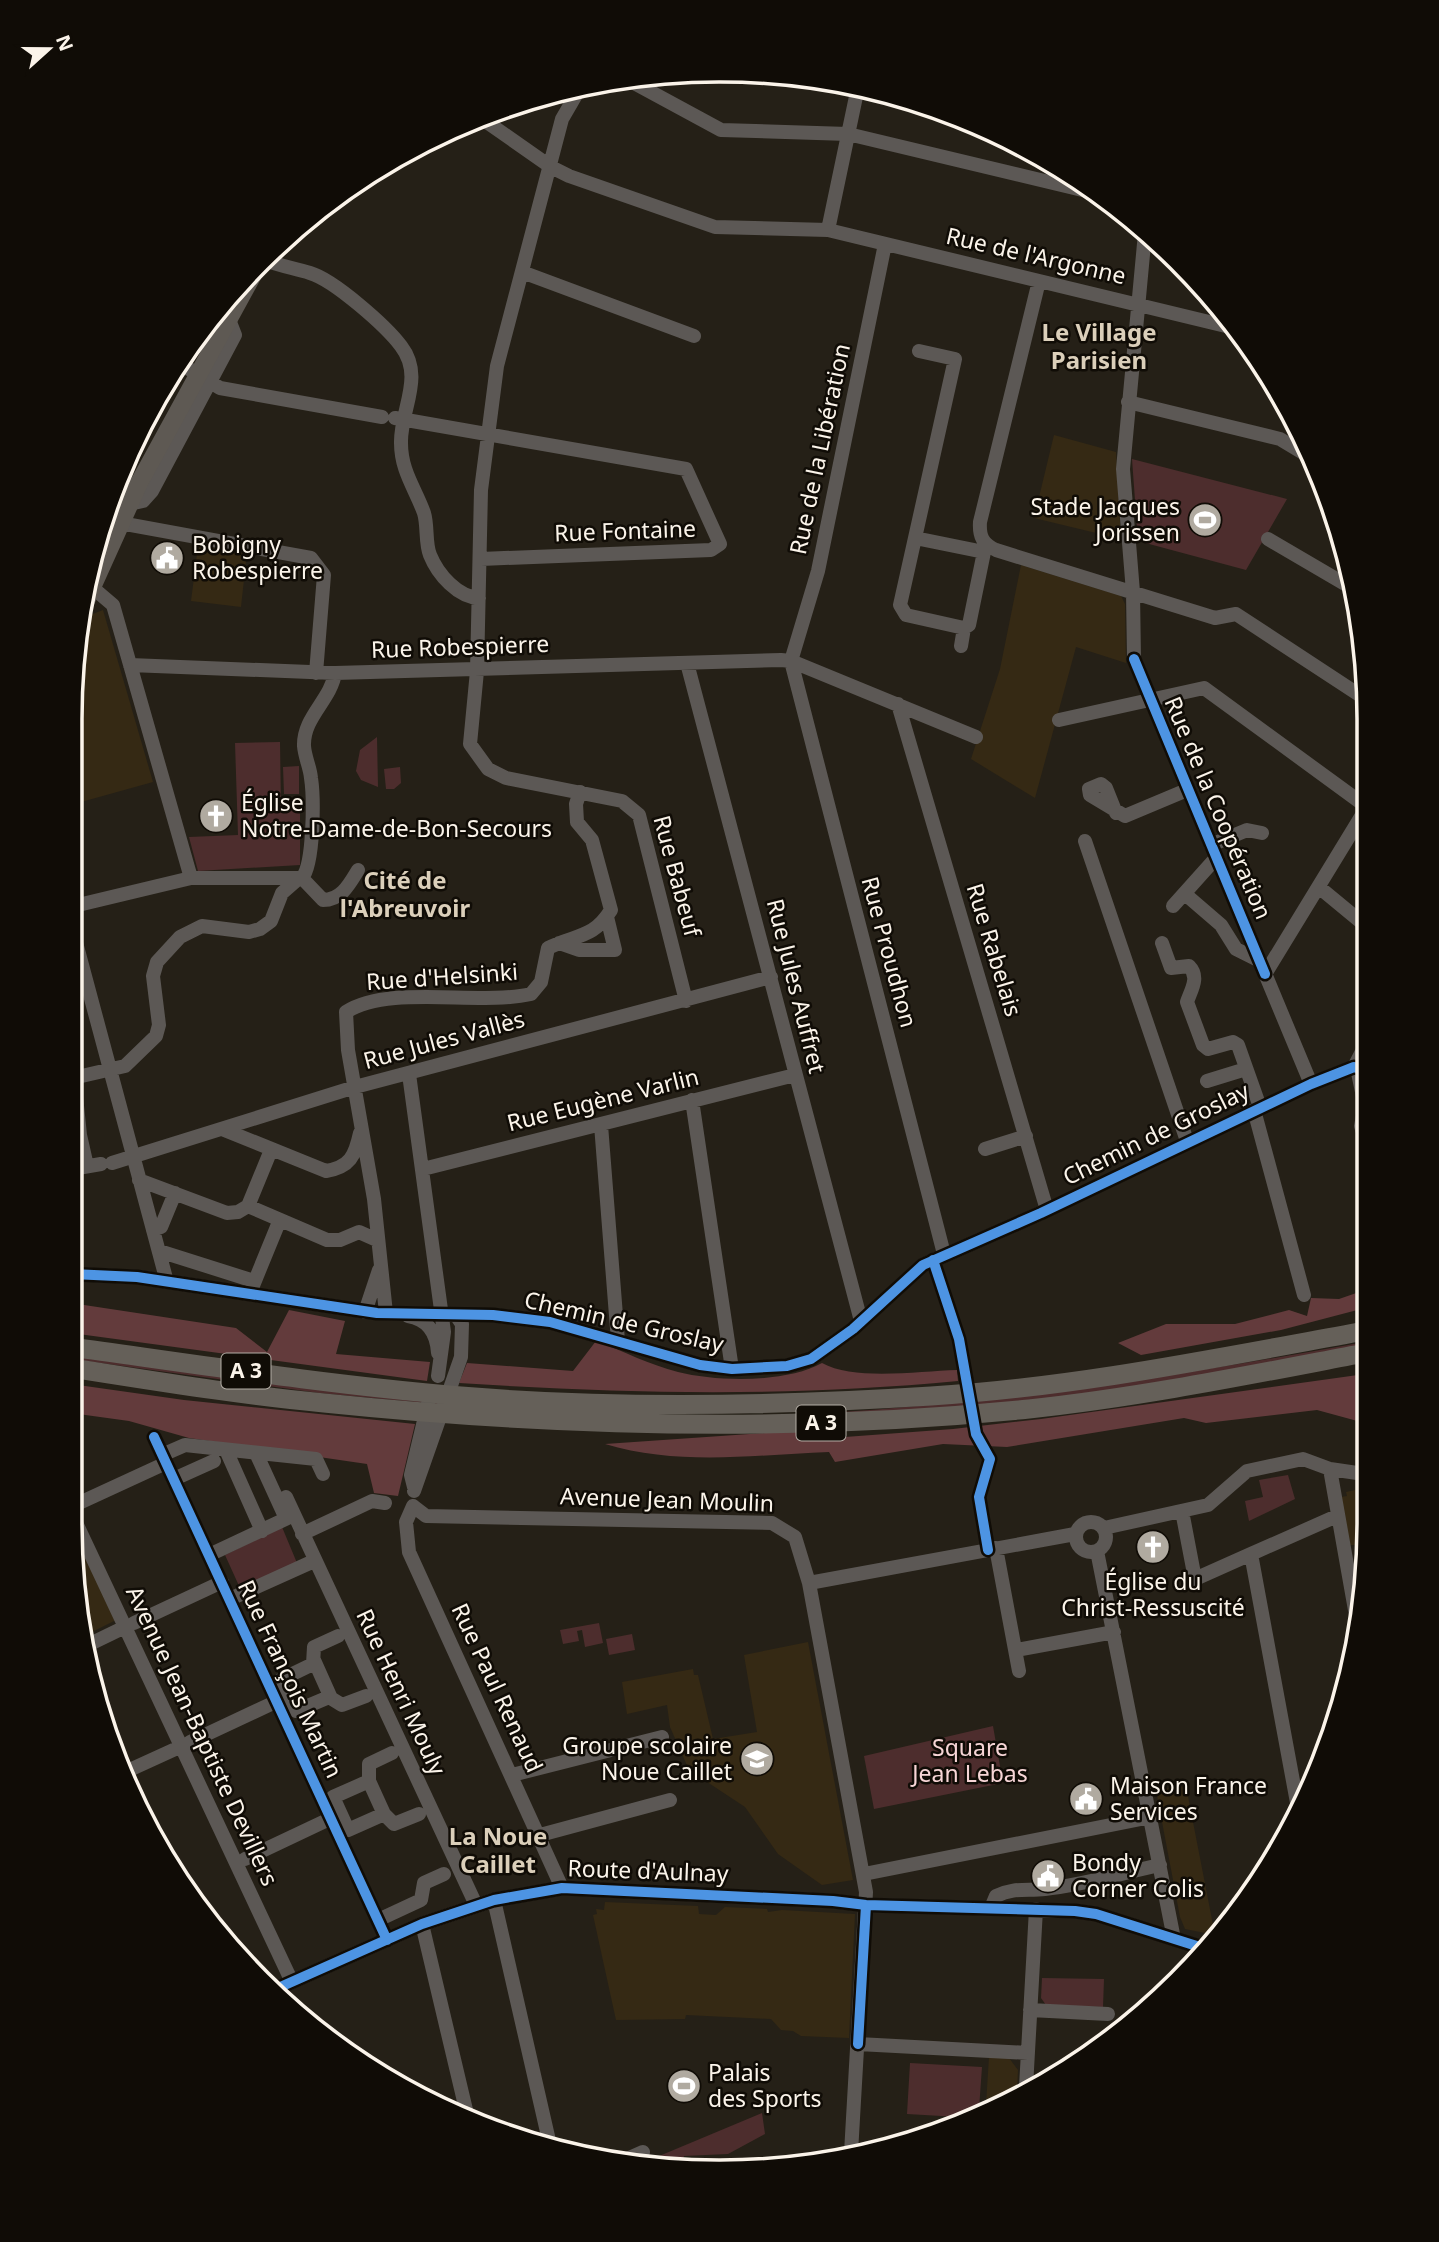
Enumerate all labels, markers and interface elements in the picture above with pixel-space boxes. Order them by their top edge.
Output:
north arrow [14,14,84,84]
text: N [50,31,80,55]
street label: Rue de l'Argonne [943,219,1129,291]
district label: Le Village Parisien [1042,315,1156,376]
street label: Rue de la Libération [781,340,857,557]
place label: Stade Jacques Jorissen [1030,490,1180,548]
sports icon: Stade Jacques Jorissen [1186,501,1224,539]
street label: Rue Fontaine [554,512,696,548]
place label: Bobigny Robespierre [192,528,323,586]
public building icon: Bobigny Robespierre [148,539,186,577]
street label: Rue Robespierre [370,627,550,665]
street label: Rue de la Coopération [1157,691,1280,924]
place label: Église Notre-Dame-de-Bon-Secours [241,786,552,844]
church icon: Église Notre-Dame-de-Bon-Secours [197,797,235,835]
street label: Rue Babeuf [646,811,710,941]
district label: Cité de l'Abreuvoir [340,863,470,924]
street label: Rue Proudhon [854,873,925,1031]
street label: Rue Rabelais [960,879,1030,1020]
street label: Rue Jules Auffret [760,895,834,1076]
street label: Rue d'Helsinki [365,955,519,997]
street label: Rue Jules Vallès [359,1002,528,1076]
street label: Rue Eugène Varlin [504,1060,702,1138]
street label: Chemin de Groslay [1057,1074,1254,1192]
street label: Chemin de Groslay [521,1283,727,1360]
road number: A 3 [222,1354,270,1388]
road number: A 3 [796,1406,846,1440]
street label: Avenue Jean Moulin [559,1479,775,1519]
church icon: Église du Christ-Ressuscité [1134,1528,1172,1566]
place label: Église du Christ-Ressuscité [1061,1565,1245,1623]
street label: Rue François Martin [231,1574,351,1783]
street label: Avenue Jean-Baptiste Devillers [119,1580,287,1891]
street label: Rue Paul Renaud [445,1598,551,1777]
street label: Rue Henri Mouly [349,1603,455,1780]
place label: Groupe scolaire Noue Caillet [562,1729,732,1787]
park label: Square Jean Lebas [910,1731,1028,1789]
school or university icon: Groupe scolaire Noue Caillet [738,1740,776,1778]
place label: Maison France Services [1110,1769,1267,1827]
public building icon: Maison France Services [1067,1780,1105,1818]
district label: La Noue Caillet [449,1819,547,1880]
place label: Bondy Corner Colis [1072,1846,1204,1904]
street label: Route d'Aulnay [567,1851,729,1889]
public building icon: Bondy Corner Colis [1029,1857,1067,1895]
place label: Palais des Sports [708,2056,822,2114]
sports icon: Palais des Sports [665,2067,703,2105]

